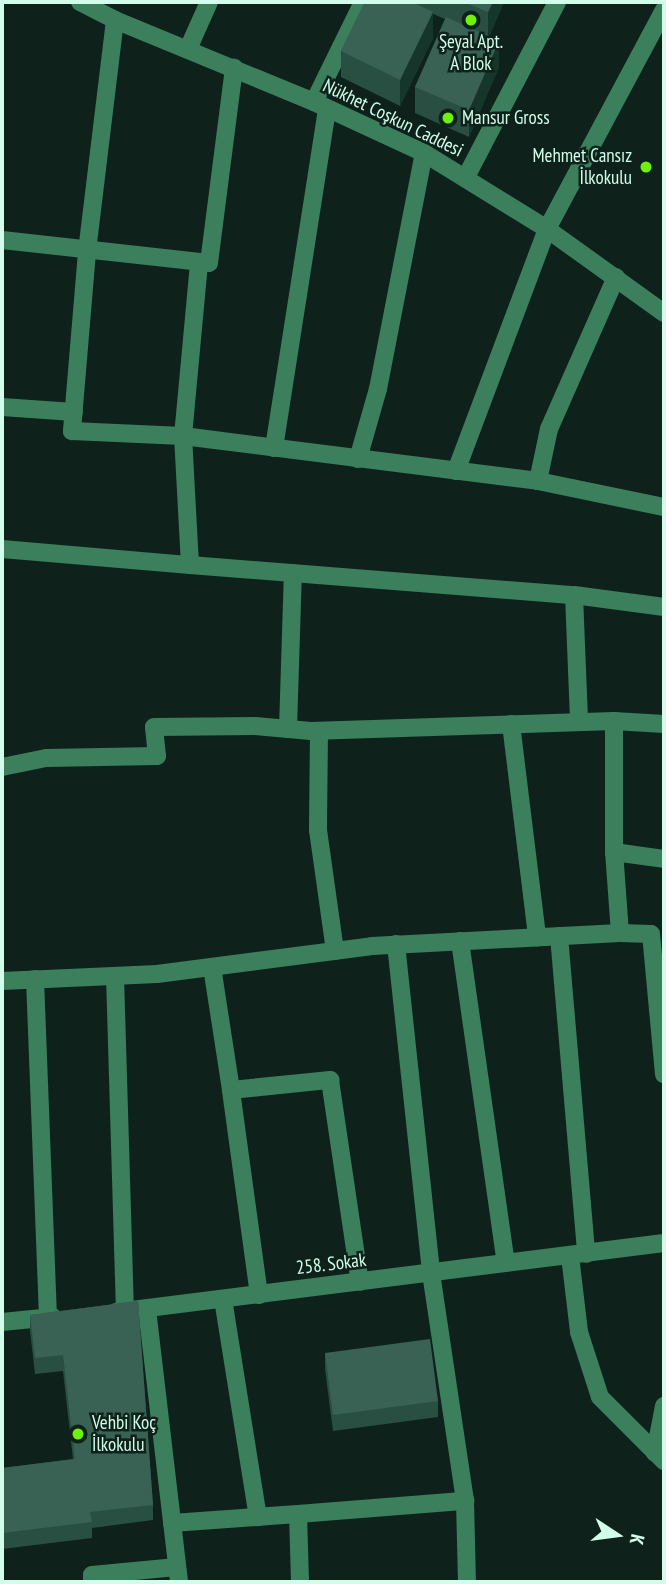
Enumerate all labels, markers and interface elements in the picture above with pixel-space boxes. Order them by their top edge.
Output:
marker: Şeyal Apt. A Blok [463,12,479,28]
place label: Şeyal Apt. A Blok [439,31,503,75]
street label: Nükhet Coşkun Caddesi [319,74,467,162]
place label: Mansur Gross [462,107,550,129]
marker: Mansur Gross [440,110,456,126]
place label: Mehmet Cansız İlkokulu [532,145,632,189]
marker: Mehmet Cansız İlkokulu [638,159,654,175]
street label: 258. Sokak [294,1248,368,1280]
place label: Vehbi Koç İlkokulu [92,1412,156,1456]
marker: Vehbi Koç İlkokulu [70,1426,86,1442]
north arrow [582,1500,652,1570]
text: K [625,1532,650,1547]

